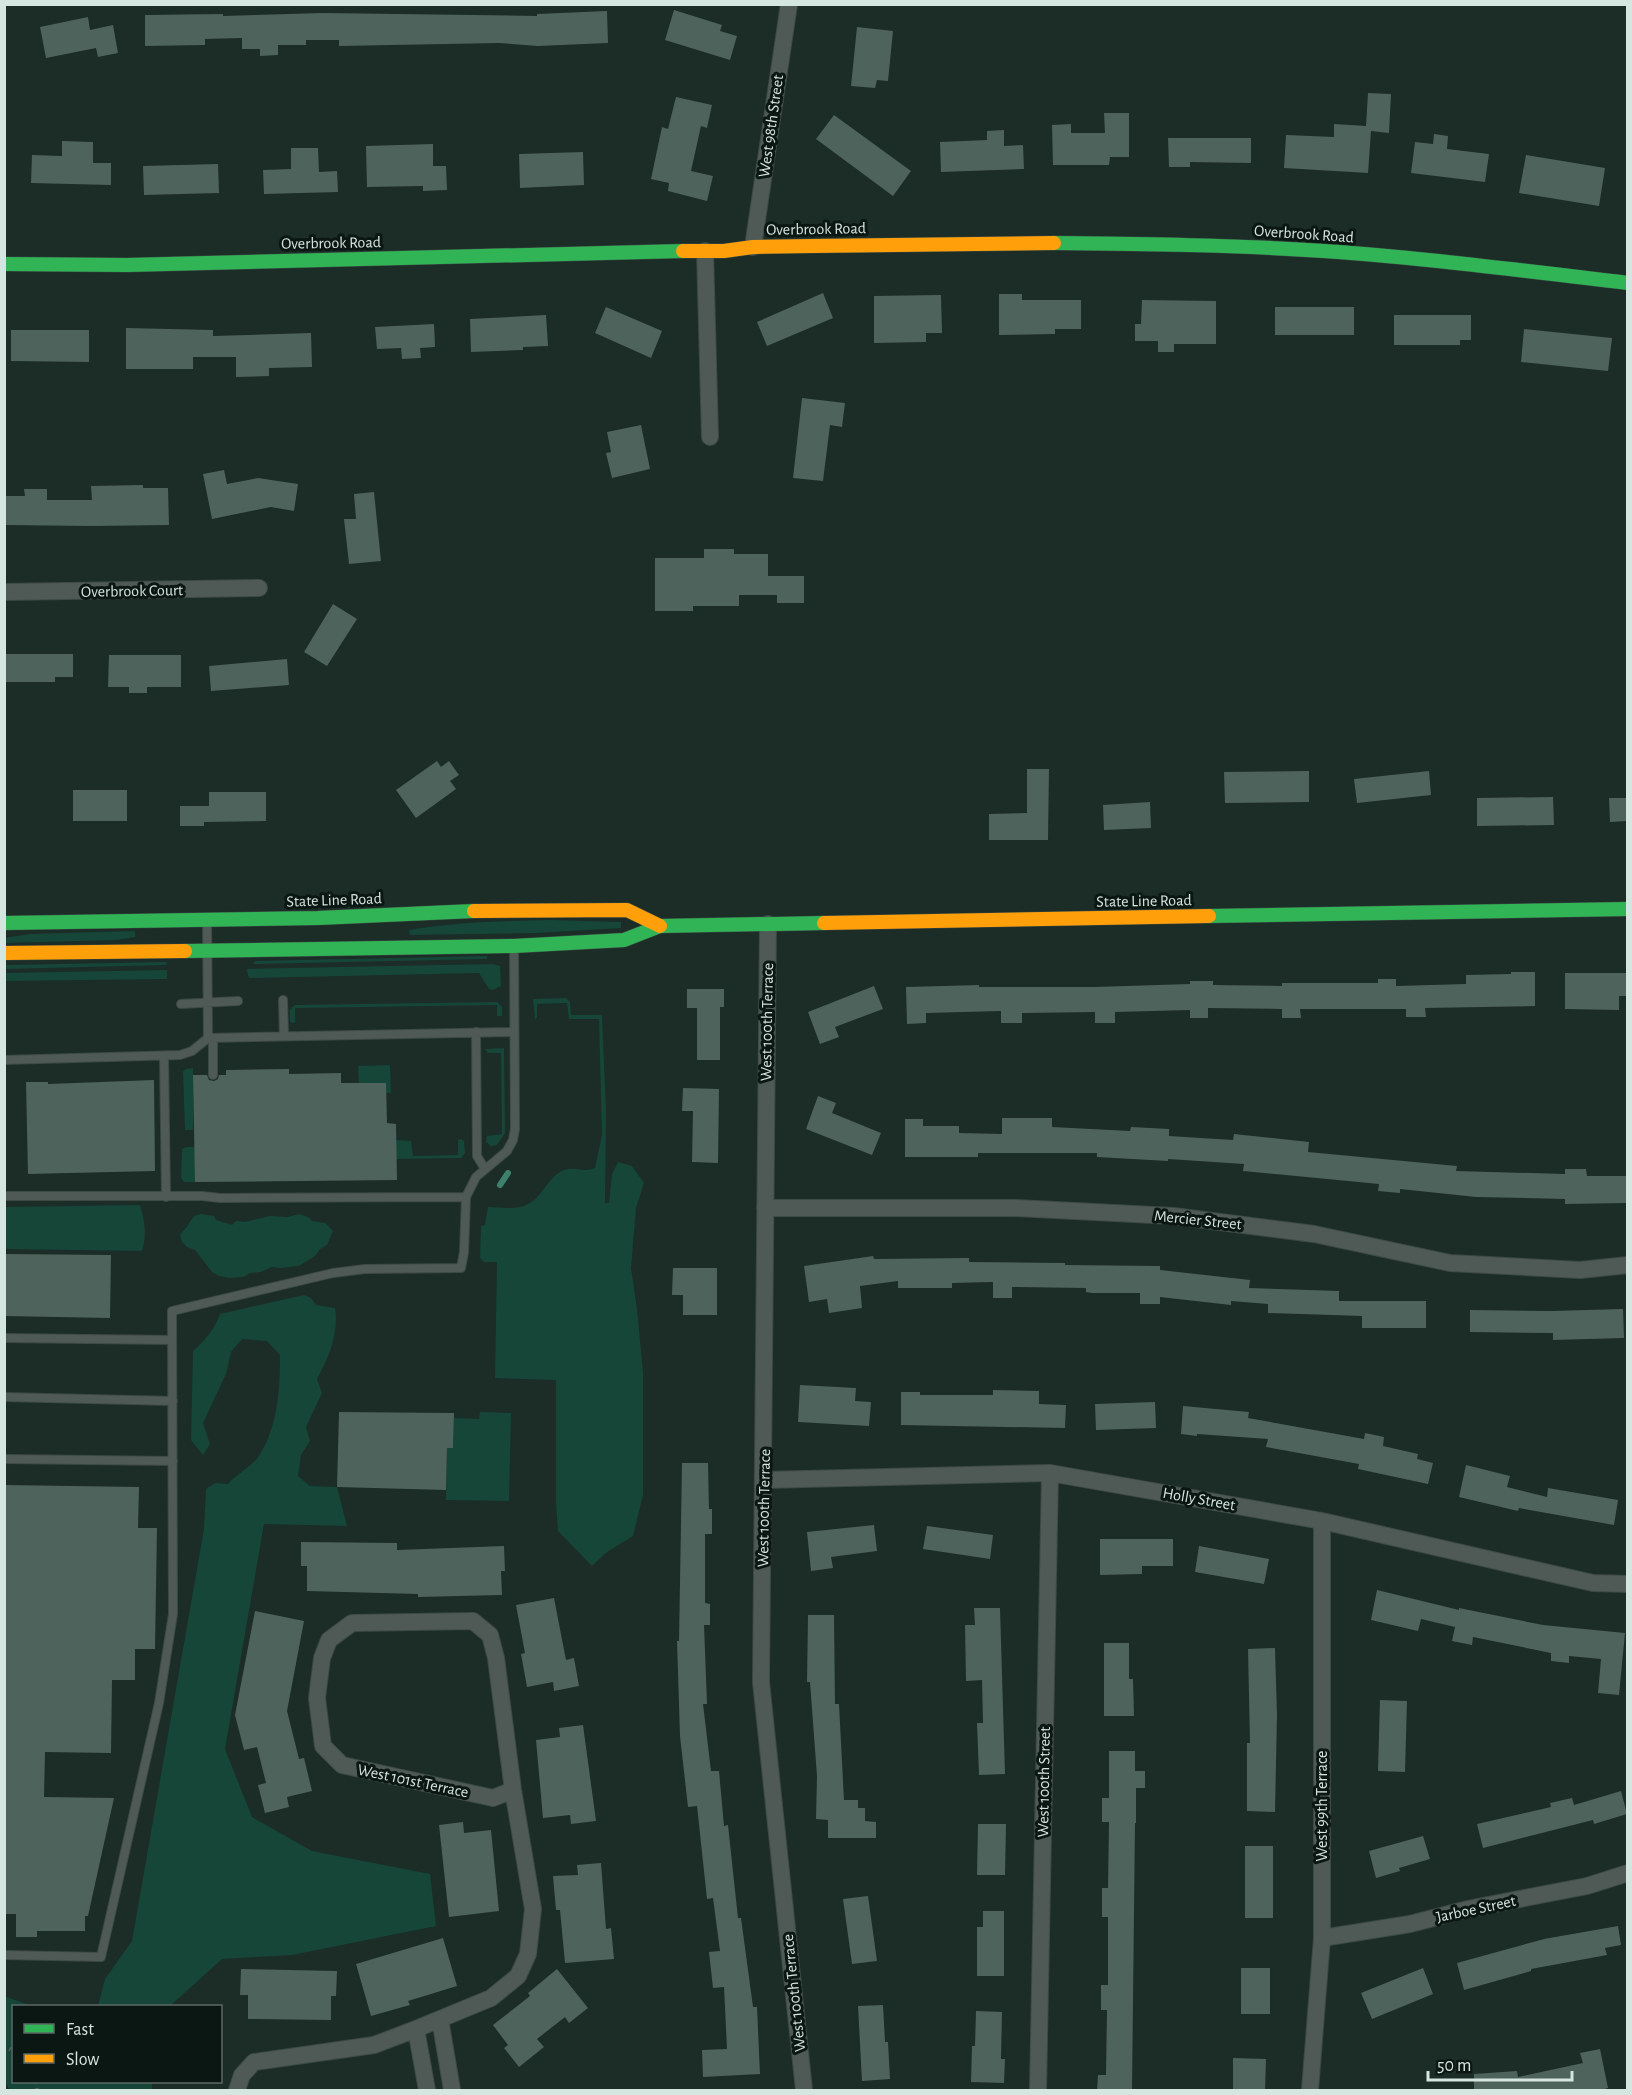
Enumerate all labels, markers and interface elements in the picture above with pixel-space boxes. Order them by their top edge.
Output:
street label: West 98th Street [756,74,786,178]
street label: Overbrook Road [766,220,866,238]
street label: Overbrook Road [1254,223,1354,245]
street label: Overbrook Road [281,234,381,252]
street label: Overbrook Court [81,582,183,600]
street label: State Line Road [286,890,382,910]
street label: State Line Road [1096,892,1192,910]
street label: West 100th Terrace [758,963,776,1081]
street label: Mercier Street [1154,1207,1242,1233]
street label: West 100th Terrace [755,1449,773,1567]
street label: Holly Street [1161,1485,1237,1514]
street label: West 100th Street [1035,1726,1053,1838]
street label: West 99th Terrace [1314,1751,1330,1861]
street label: West 101st Terrace [356,1761,470,1801]
street label: Jarboe Street [1435,1893,1517,1925]
street label: West 100th Terrace [780,1933,808,2053]
legend [12,2005,222,2083]
text: Fast [66,2021,94,2039]
scale bar [1428,2044,1572,2082]
text: Slow [66,2051,99,2069]
text: 50 m [1437,2057,1471,2075]

